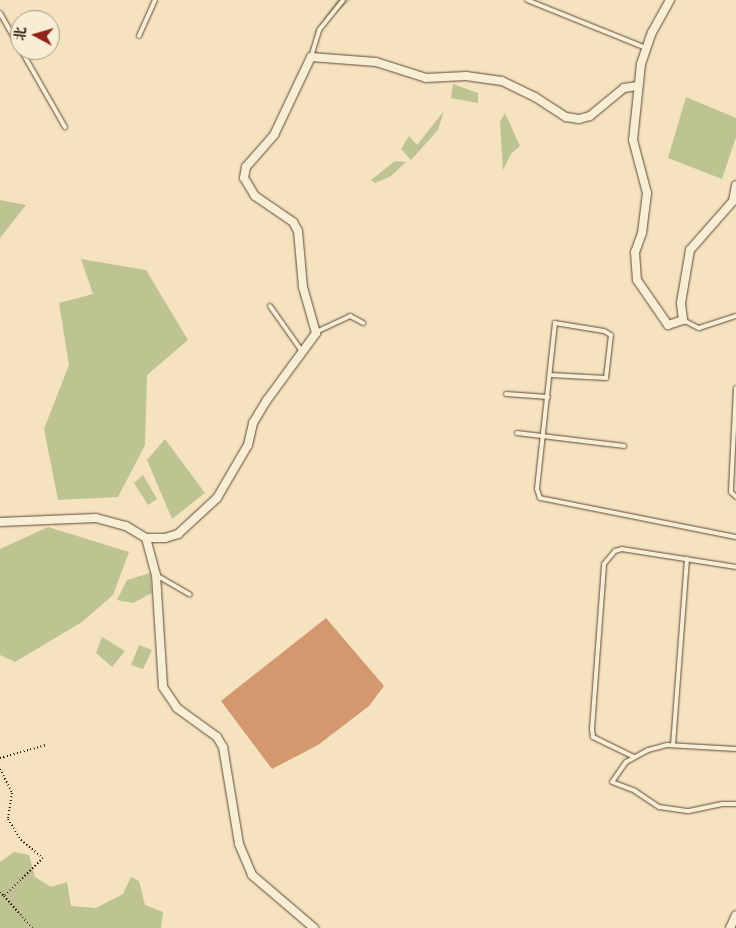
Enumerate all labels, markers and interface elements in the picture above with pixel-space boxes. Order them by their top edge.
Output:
north arrow [10,10,60,60]
text: 北 [10,26,31,41]

